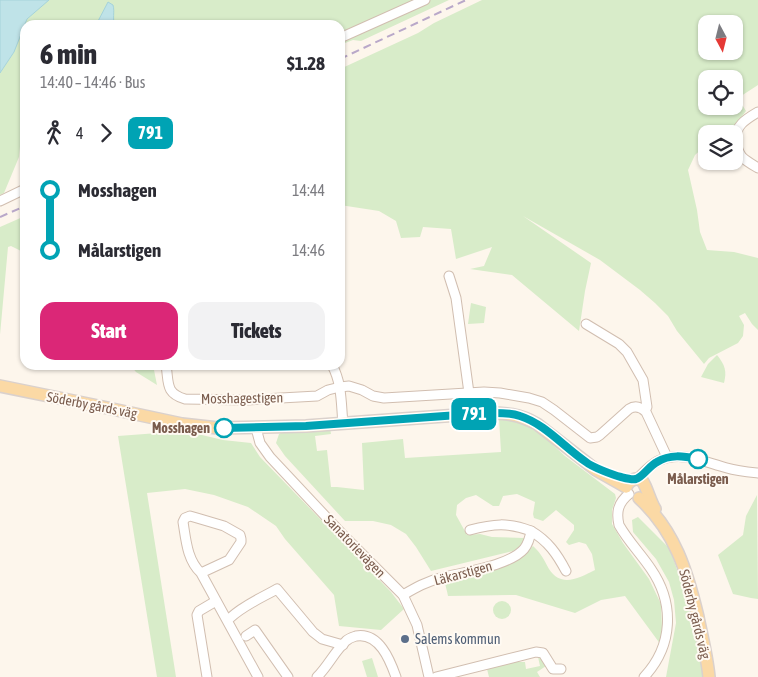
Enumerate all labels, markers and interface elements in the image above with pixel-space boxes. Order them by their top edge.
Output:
north arrow [698,15,742,60]
map controls [698,15,743,170]
text: 6 min [40,38,97,70]
text: $1.28 [287,52,325,74]
button: locate [698,70,743,115]
text: 14:40 – 14:46 · Bus [40,73,145,91]
icon: walk [40,119,68,147]
icon: forward [92,119,120,147]
text: 791 [138,122,163,143]
text: 4 [76,124,84,142]
button: layers [698,125,743,170]
text: Mosshagen [78,179,157,201]
text: 14:44 [292,181,325,199]
text: Målarstigen [78,239,161,261]
text: 14:46 [292,241,325,259]
button: Start [40,302,178,360]
button: Tickets [188,302,325,360]
street label: Söderby gårds väg [45,388,139,422]
street label: Mosshagestigen [201,389,283,407]
line badge: 791 [445,398,503,430]
text: 791 [461,403,487,424]
marker: Mosshagen [214,418,234,438]
place label: Mosshagen [152,420,210,436]
marker: Målarstigen [688,449,708,469]
place label: Målarstigen [667,471,729,487]
street label: Sanatorievägen [321,511,389,581]
street label: Läkarstigen [432,558,494,588]
street label: Söderby gårds väg [676,568,714,660]
place label: Salems kommun [415,631,500,647]
marker: Salems kommun [399,633,411,645]

